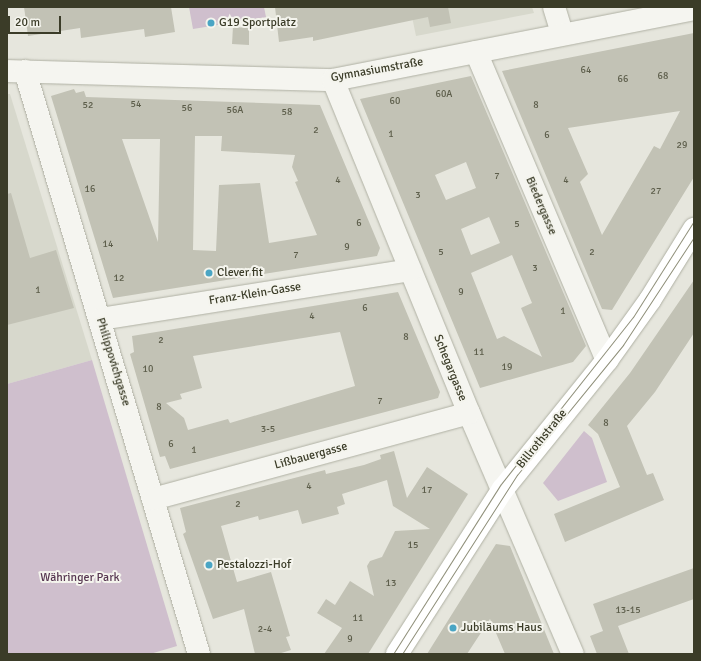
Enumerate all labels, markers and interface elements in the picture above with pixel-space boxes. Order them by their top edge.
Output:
scale bar [10,8,63,34]
text: 20 m [15,15,40,30]
place label: G19 Sportplatz [219,16,296,30]
marker: G19 Sportplatz [206,18,216,28]
street label: Gymnasiumstraße [330,55,424,85]
house number: 64 [581,65,591,77]
house number: 68 [658,71,668,83]
house number: 66 [618,74,628,86]
house number: 60A [436,89,452,101]
house number: 60 [390,96,400,108]
house number: 54 [131,99,141,111]
house number: 52 [83,100,93,112]
house number: 8 [533,100,539,112]
house number: 56 [182,103,192,115]
house number: 56A [227,105,243,117]
house number: 58 [282,107,292,119]
house number: 2 [313,125,319,137]
house number: 1 [388,129,394,141]
house number: 6 [544,130,550,142]
house number: 29 [677,140,687,152]
house number: 7 [494,171,500,183]
house number: 4 [335,175,341,187]
street label: Biedergasse [522,175,560,237]
house number: 4 [563,175,569,187]
house number: 16 [85,184,95,196]
house number: 27 [651,186,661,198]
house number: 3 [415,190,421,202]
house number: 6 [356,218,362,230]
house number: 5 [514,219,520,231]
house number: 14 [103,239,113,251]
house number: 9 [344,242,350,254]
house number: 5 [438,247,444,259]
house number: 2 [589,247,595,259]
house number: 7 [293,250,299,262]
house number: 3 [532,263,538,275]
place label: Clever fit [217,266,263,280]
marker: Clever fit [204,268,214,278]
house number: 12 [114,273,124,285]
street label: Franz-Klein-Gasse [208,280,302,308]
house number: 1 [35,285,41,297]
house number: 9 [458,287,464,299]
house number: 6 [362,303,368,315]
house number: 1 [560,306,566,318]
house number: 4 [309,311,315,323]
street label: Philippovichgasse [93,316,133,408]
house number: 8 [403,332,409,344]
street label: Schegargasse [430,333,470,403]
house number: 2 [158,335,164,347]
house number: 11 [474,347,484,359]
house number: 19 [502,362,512,374]
house number: 10 [143,364,153,376]
house number: 7 [377,396,383,408]
house number: 8 [156,402,162,414]
street label: Billrothstraße [514,407,570,471]
house number: 8 [603,418,609,430]
house number: 3-5 [261,424,275,436]
house number: 6 [168,439,174,451]
street label: Lißbauergasse [273,439,349,473]
house number: 1 [191,445,197,457]
house number: 4 [306,481,312,493]
house number: 17 [422,485,432,497]
house number: 2 [235,499,241,511]
house number: 15 [408,540,418,552]
place label: Pestalozzi-Hof [217,558,291,572]
marker: Pestalozzi-Hof [204,560,214,570]
park label: Währinger Park [40,571,120,585]
house number: 13 [386,578,396,590]
house number: 13-15 [615,605,641,617]
house number: 11 [353,613,363,625]
place label: Jubiläums Haus [461,621,542,635]
marker: Jubiläums Haus [448,623,458,633]
house number: 2-4 [258,624,272,636]
house number: 9 [347,634,353,646]

